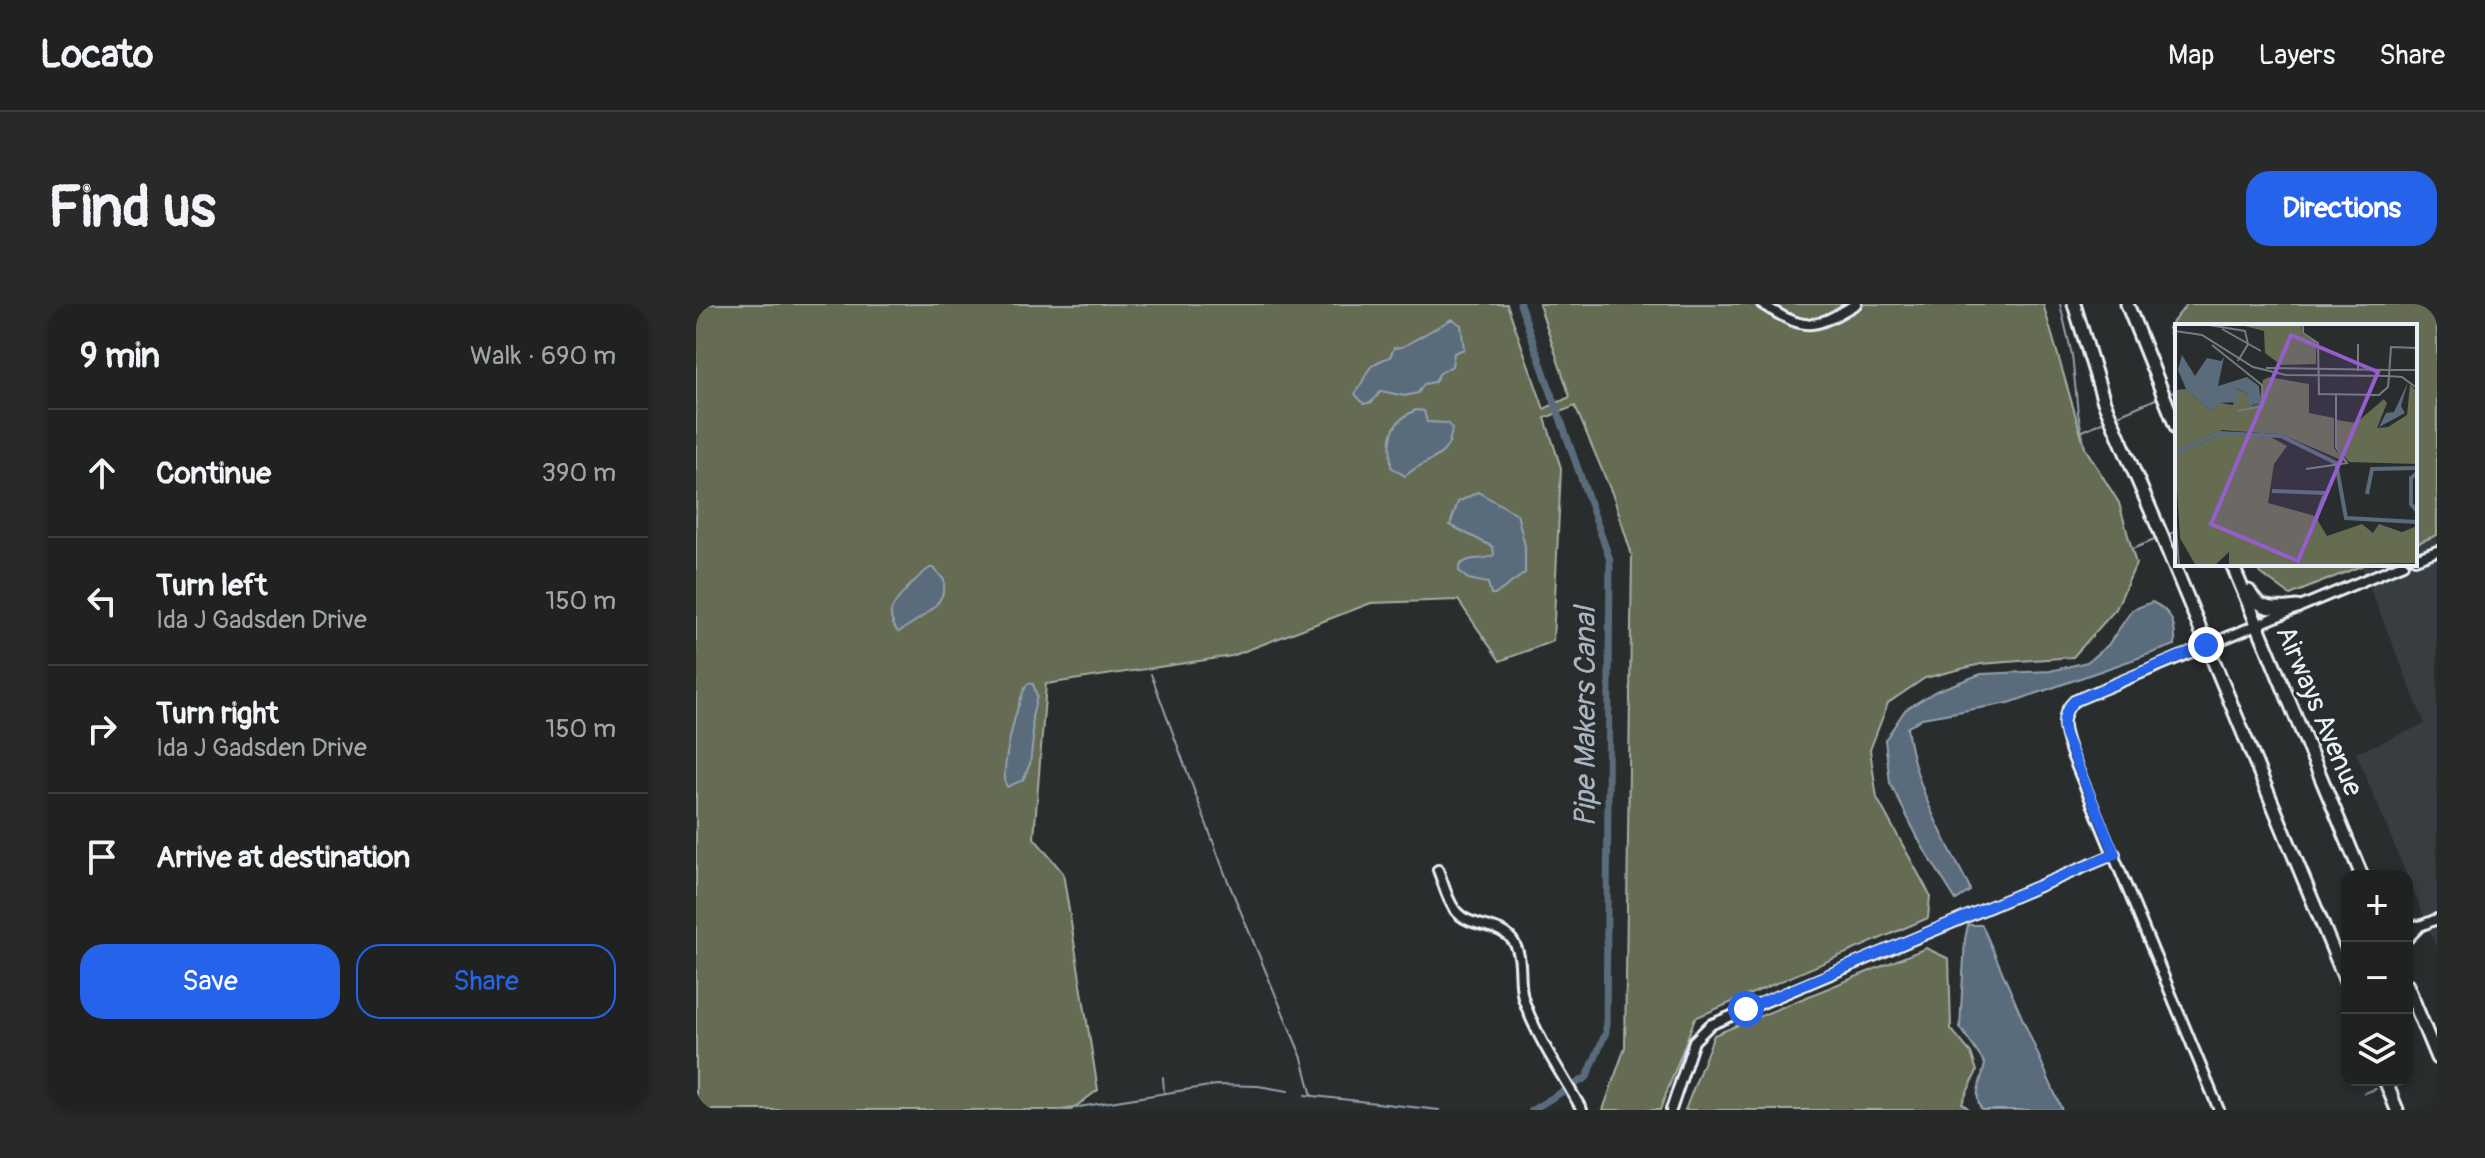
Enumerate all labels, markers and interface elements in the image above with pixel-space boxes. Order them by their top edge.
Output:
text: Locato [40,31,153,79]
text: Map [2168,38,2214,73]
text: Layers [2258,38,2335,73]
text: Share [2379,38,2445,73]
button: Directions [2246,171,2437,246]
text: Find us [48,174,216,243]
inset map [2175,324,2417,566]
text: 9 min [80,335,160,378]
text: Walk · 690 m [470,340,616,372]
icon: ahead [80,451,124,495]
text: Continue [156,455,271,492]
text: 390 m [542,457,616,489]
text: Turn left [156,567,267,604]
icon: left [80,579,124,623]
text: 150 m [545,585,616,617]
text: Ida J Gadsden Drive [156,604,367,636]
water label: Pipe Makers Canal [1567,604,1604,827]
street label: Airways Avenue [2267,621,2371,802]
route end [2188,627,2224,663]
text: Turn right [156,695,279,732]
icon: right [80,707,124,751]
text: 150 m [545,713,616,745]
text: Ida J Gadsden Drive [156,732,367,764]
icon: arrive [80,835,124,879]
text: Arrive at destination [156,839,410,876]
map controls [2341,870,2413,1086]
button: + [2341,870,2413,942]
button: − [2341,942,2413,1014]
button: Save [80,944,340,1019]
button: Share [356,944,616,1019]
route start [1728,991,1764,1027]
button: layers [2341,1014,2413,1086]

